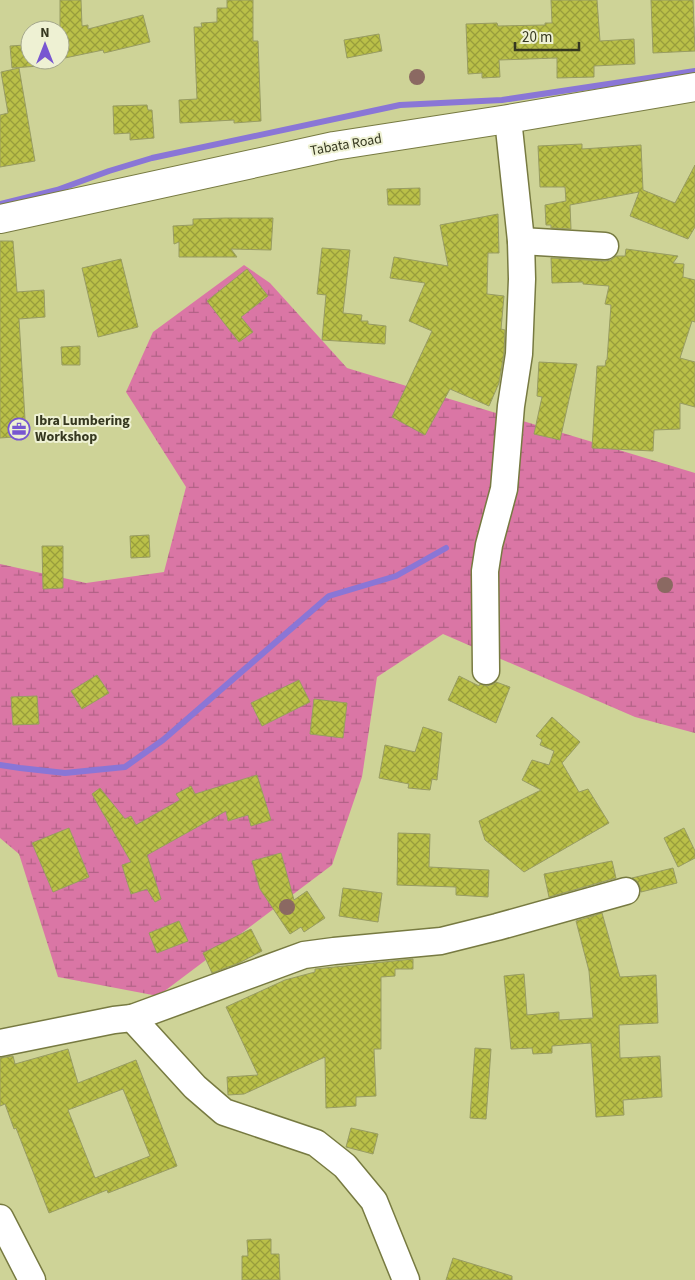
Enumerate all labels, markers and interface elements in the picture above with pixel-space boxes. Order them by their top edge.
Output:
north arrow [20,20,70,70]
scale bar [515,20,579,52]
text: N [40,23,50,43]
text: 20 m [522,27,552,48]
street label: Tabata Road [309,129,383,161]
place label: Ibra Lumbering Workshop [35,411,130,447]
office icon: Ibra Lumbering Workshop [7,417,31,441]

